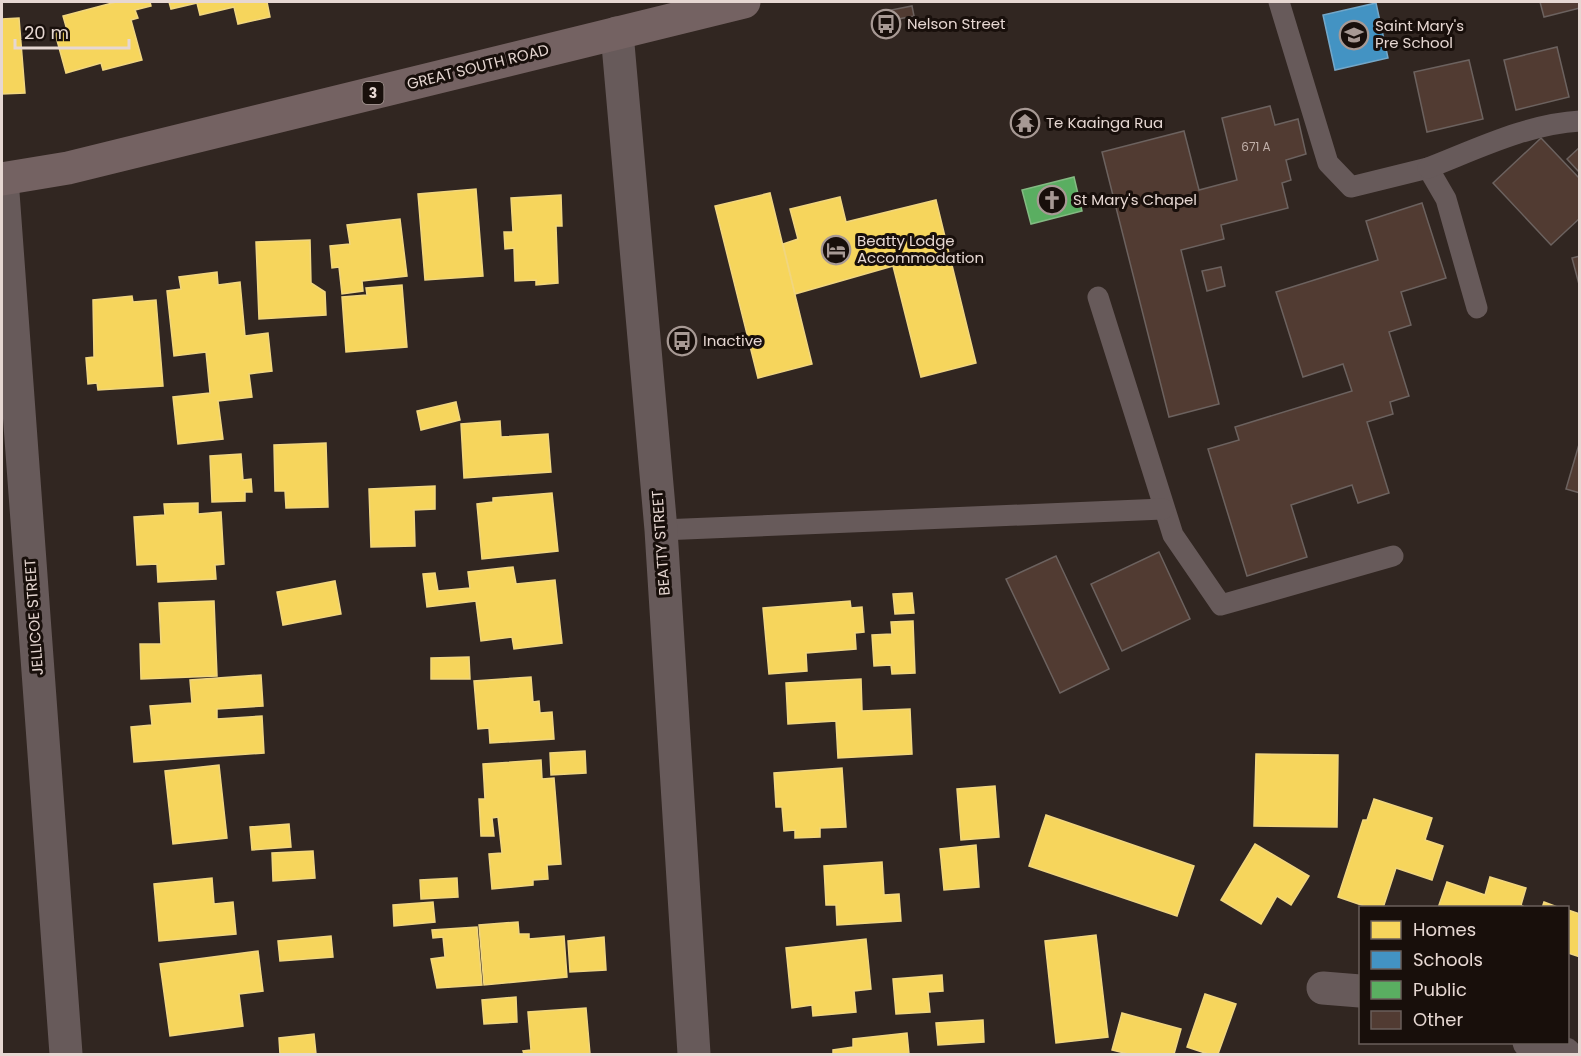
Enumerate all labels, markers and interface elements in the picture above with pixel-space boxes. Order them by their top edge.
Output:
bus stop icon: Nelson Street [870,8,902,40]
scale bar [15,12,129,50]
place label: Nelson Street [907,13,1006,34]
place label: Saint Mary's Pre School [1375,15,1464,53]
school or university icon: Saint Mary's Pre School [1338,19,1370,51]
text: 20 m [24,20,69,45]
street label: GREAT SOUTH ROAD [405,39,551,94]
road number: 3 [362,82,384,104]
temple icon: Te Kaainga Rua [1009,107,1041,139]
place label: Te Kaainga Rua [1046,112,1163,133]
house number: 671 A [1241,138,1271,155]
church icon: St Mary's Chapel [1036,184,1068,216]
place label: St Mary's Chapel [1073,189,1197,210]
place label: Beatty Lodge Accommodation [857,230,984,268]
hotel icon: Beatty Lodge Accommodation [820,234,852,266]
bus stop icon: Inactive [666,325,698,357]
place label: Inactive [703,330,762,351]
street label: BEATTY STREET [646,490,675,596]
street label: JELLICOE STREET [19,558,48,676]
legend [1359,906,1569,1044]
text: Homes [1413,917,1476,942]
text: Schools [1413,947,1483,972]
text: Public [1413,977,1467,1002]
text: Other [1413,1007,1463,1032]

